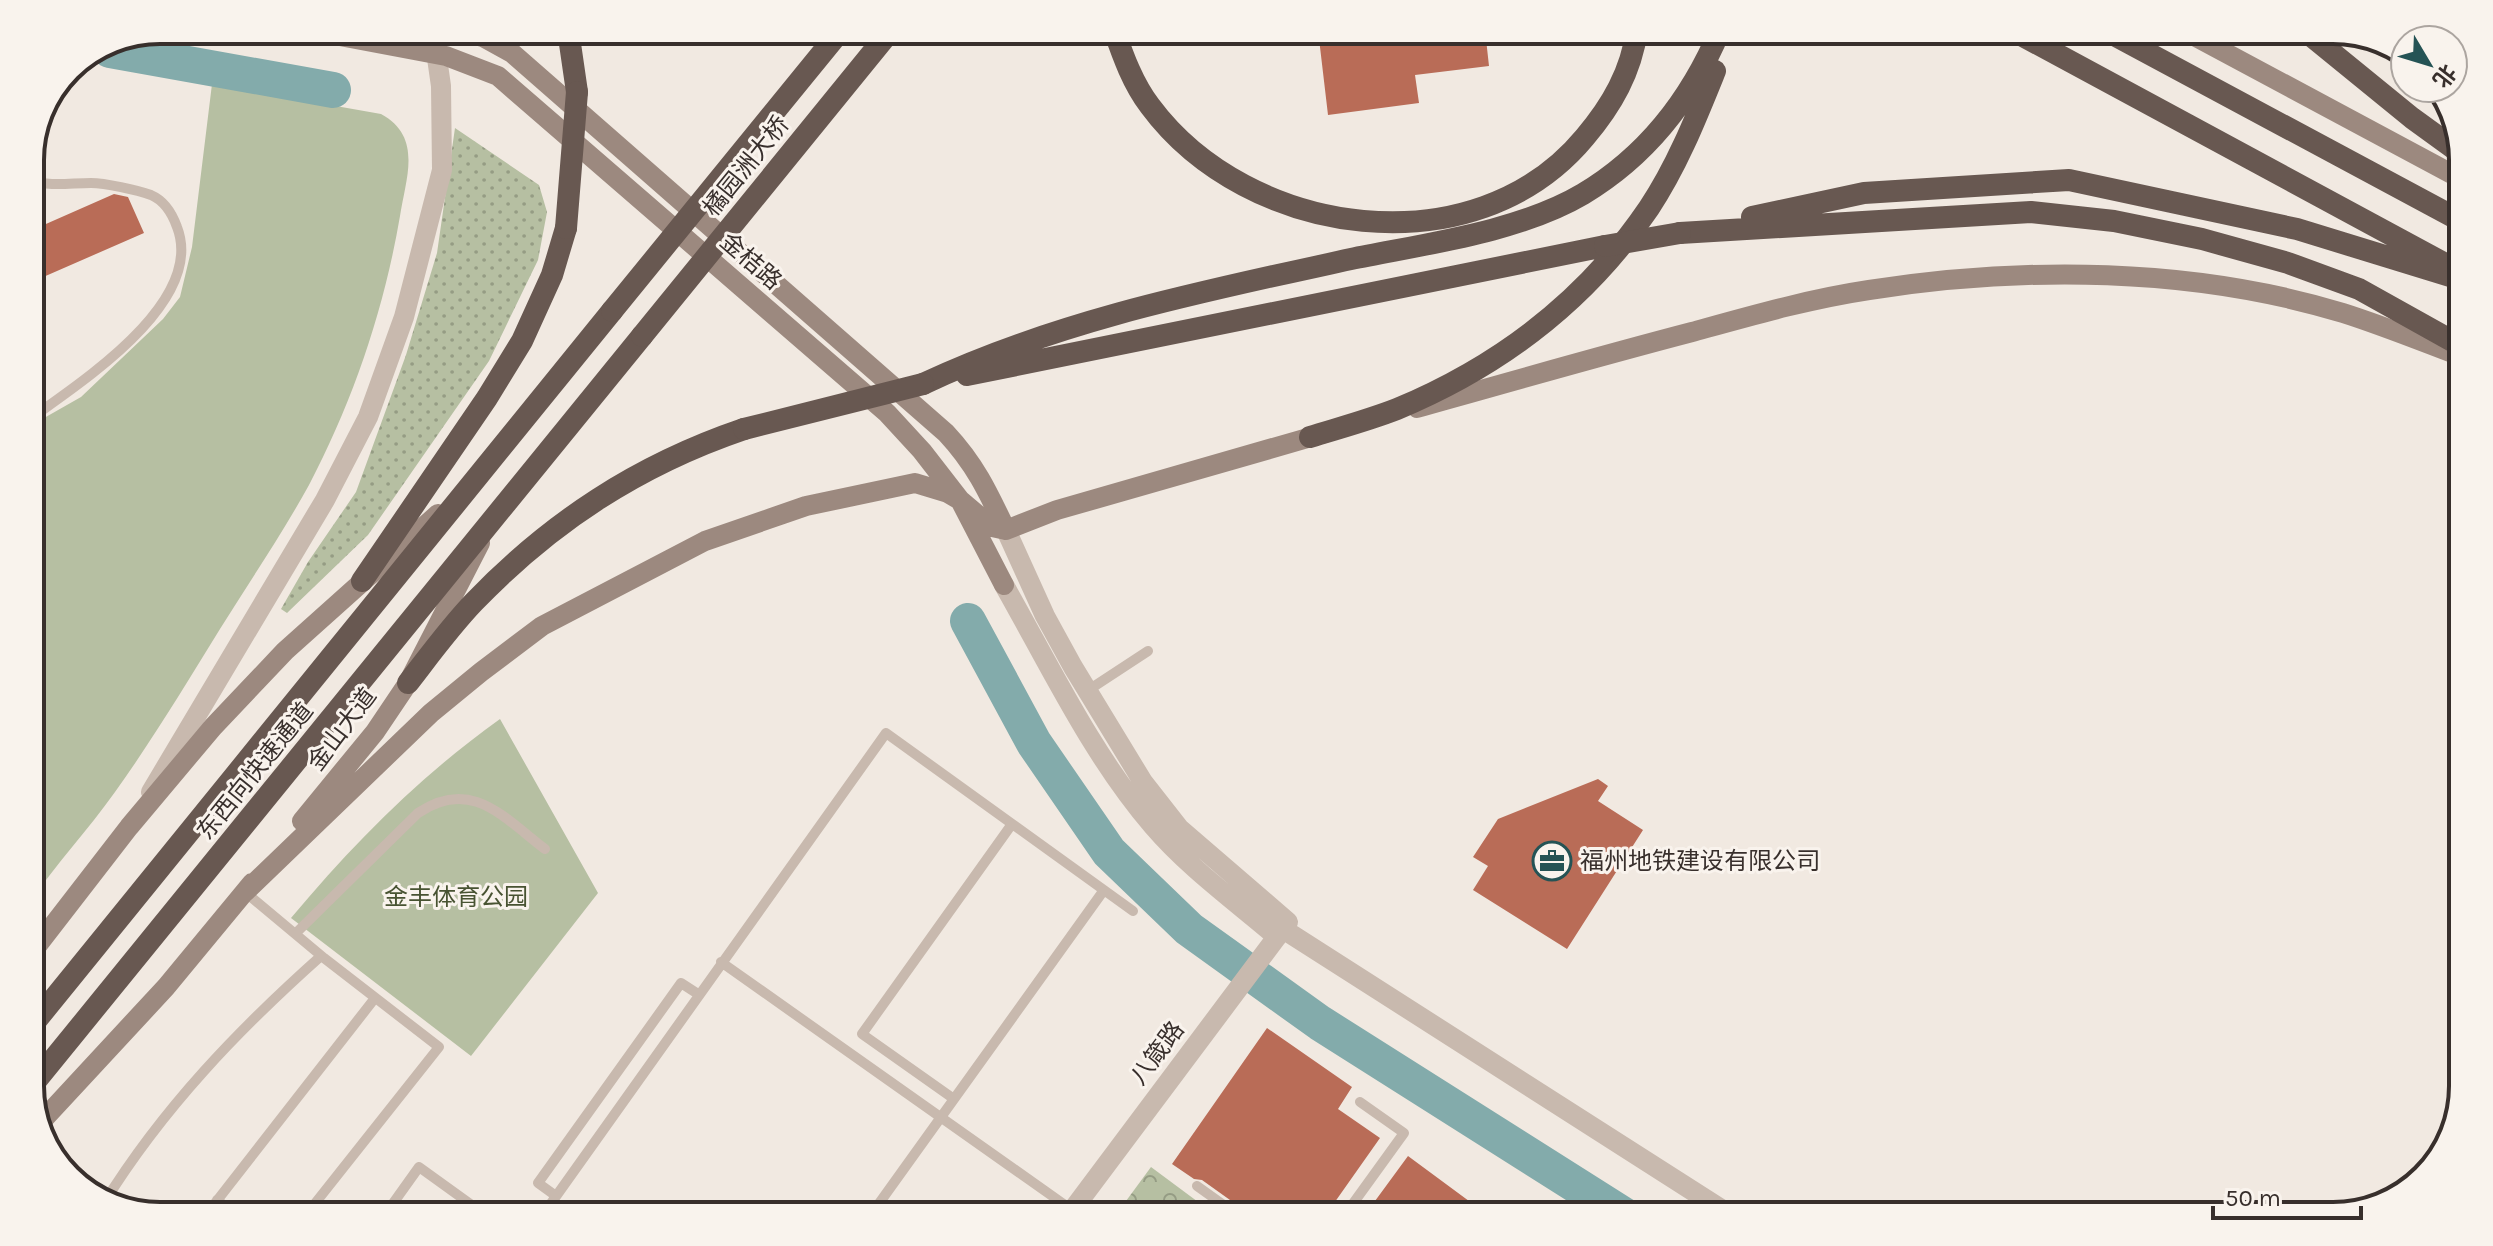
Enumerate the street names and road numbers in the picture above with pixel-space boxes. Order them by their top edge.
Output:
street label: 橘园洲大桥 [697,111,795,221]
street label: 金桔路 [715,227,787,295]
street label: 金山大道 [302,682,382,776]
street label: 东西向快速通道 [191,697,319,845]
street label: 八箴路 [1124,1016,1190,1090]

